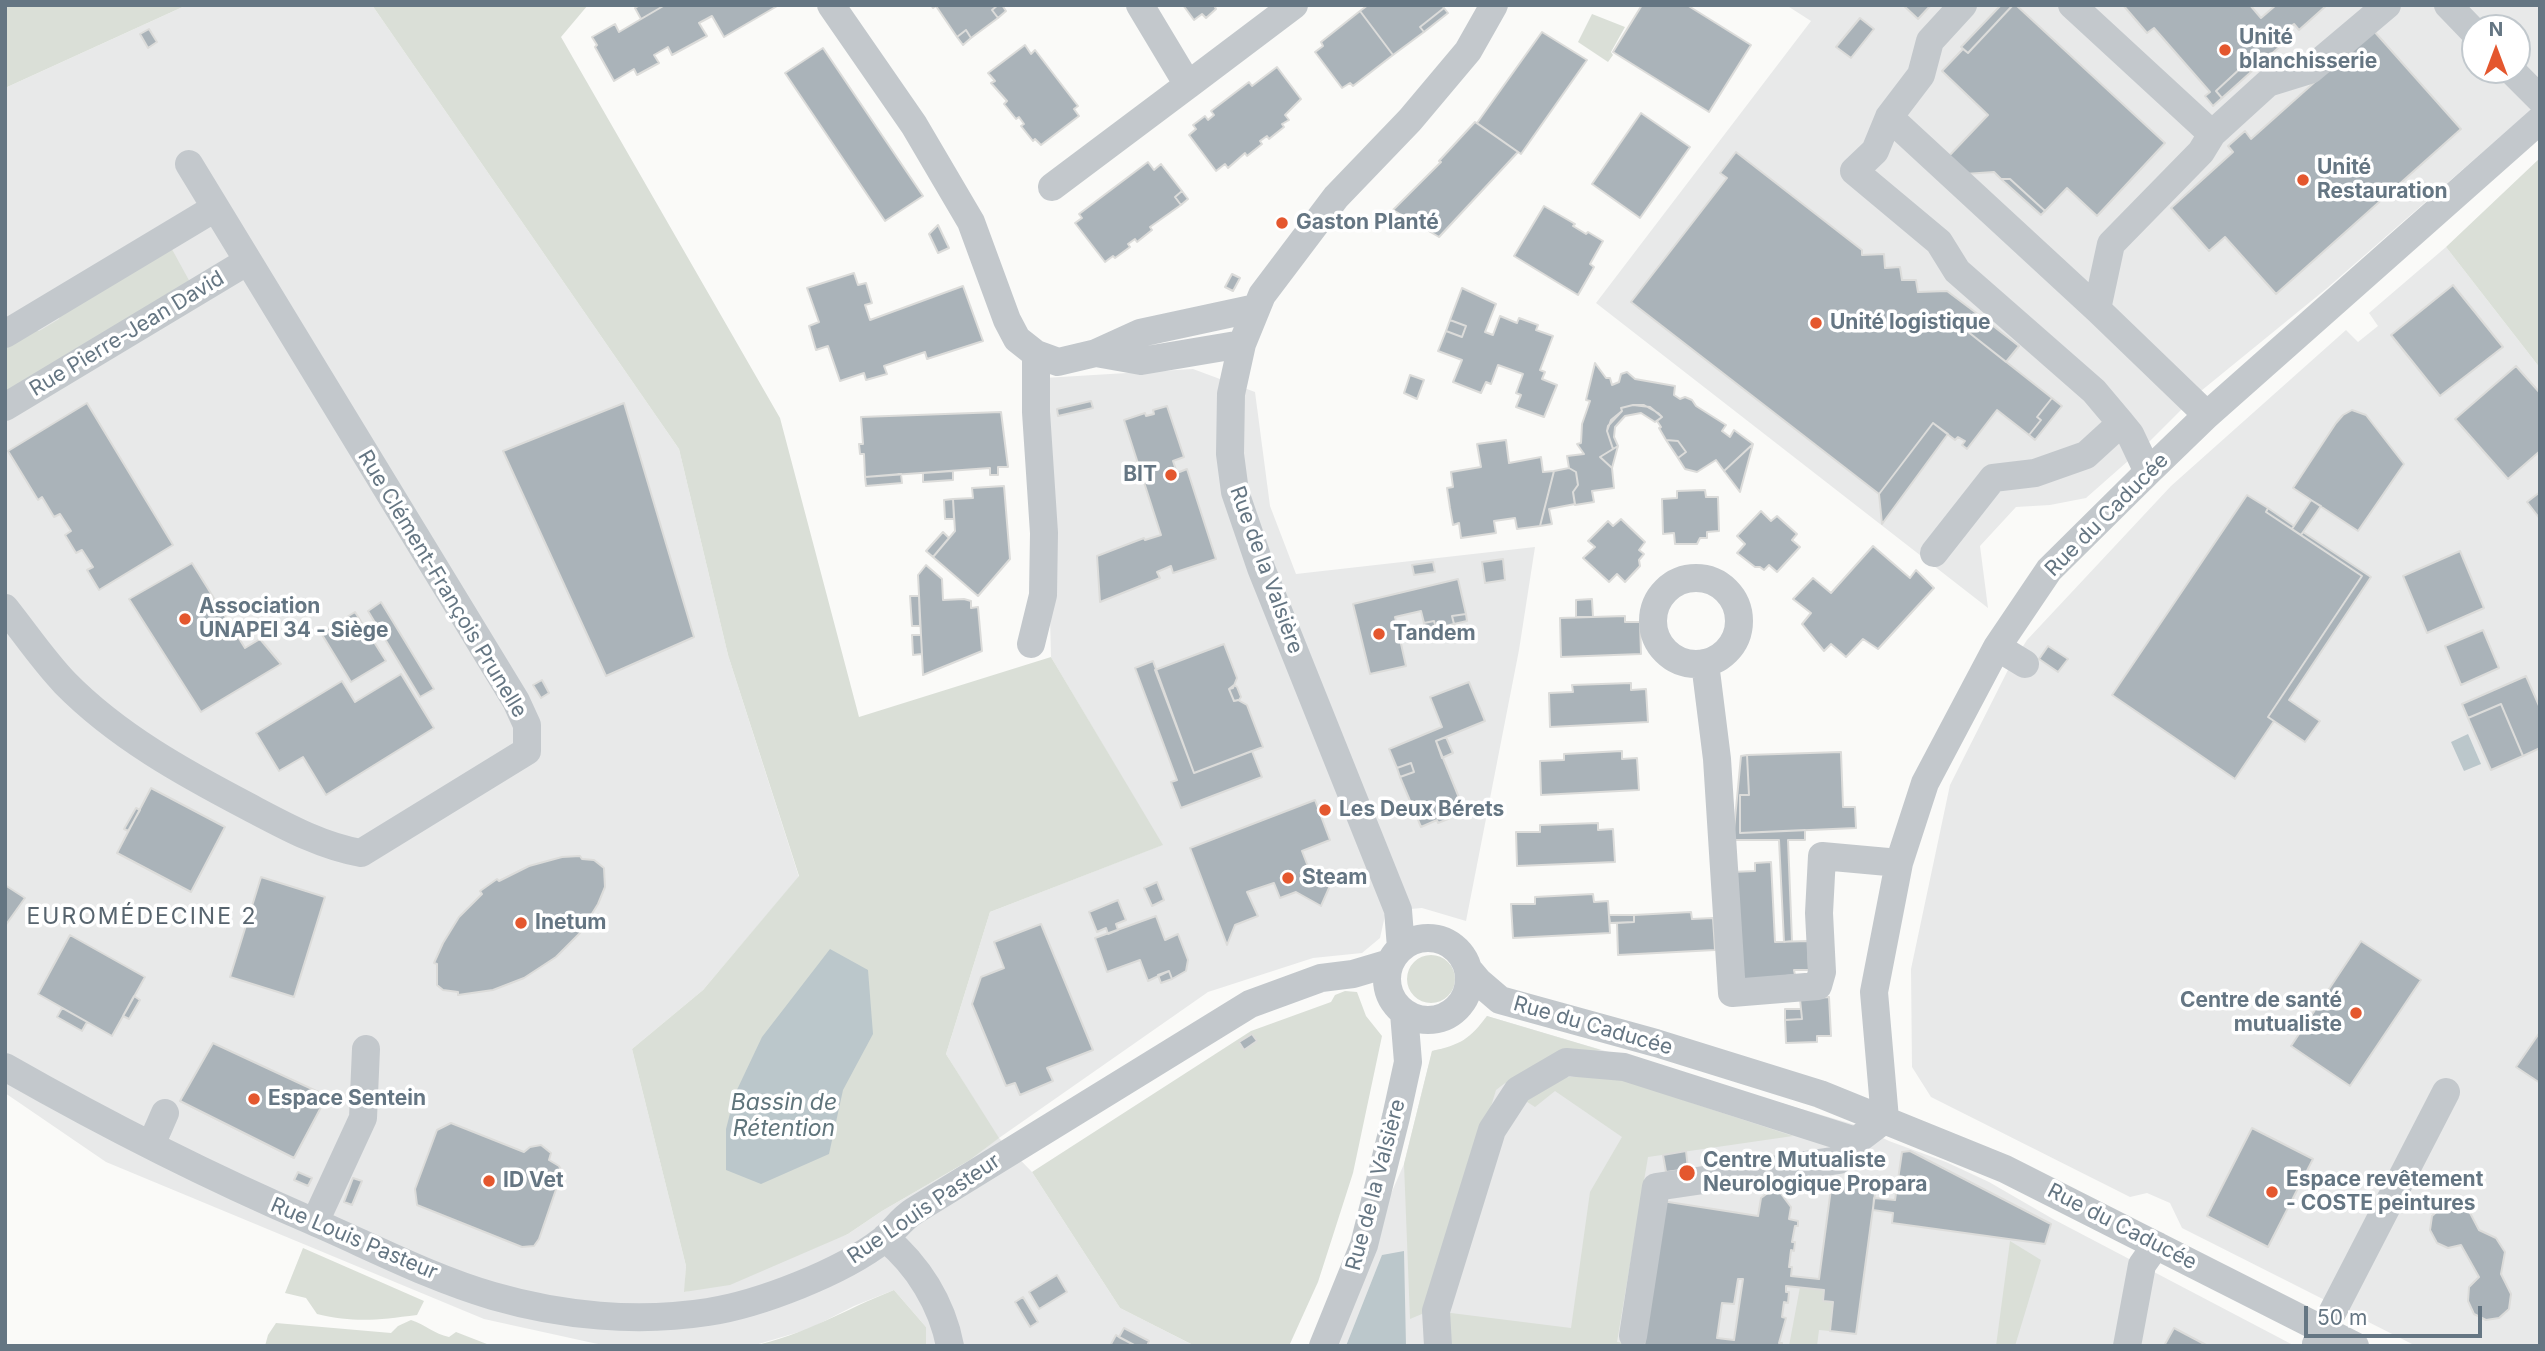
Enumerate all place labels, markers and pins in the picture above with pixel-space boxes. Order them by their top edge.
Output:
place label: Unité blanchisserie [2239,25,2377,75]
marker: Unité blanchisserie [2217,42,2233,58]
place label: Unité Restauration [2317,155,2448,205]
marker: Unité Restauration [2295,172,2311,188]
place label: Gaston Planté [1296,210,1439,236]
marker: Gaston Planté [1274,215,1290,231]
place label: Unité logistique [1830,310,1991,336]
marker: Unité logistique [1808,315,1824,331]
place label: BIT [1123,462,1157,488]
marker: BIT [1163,467,1179,483]
place label: Association UNAPEI 34 - Siège [199,594,389,644]
marker: Association UNAPEI 34 - Siège [177,611,193,627]
place label: Tandem [1393,621,1476,647]
marker: Tandem [1371,626,1387,642]
place label: Les Deux Bérets [1339,797,1504,823]
marker: Les Deux Bérets [1317,802,1333,818]
place label: Steam [1302,865,1367,891]
marker: Steam [1280,870,1296,886]
place label: Inetum [535,910,606,936]
marker: Inetum [513,915,529,931]
place label: Centre de santé mutualiste [2180,988,2342,1038]
marker: Centre de santé mutualiste [2348,1005,2364,1021]
place label: Espace Sentein [268,1086,426,1112]
marker: Espace Sentein [246,1091,262,1107]
place label: Centre Mutualiste Neurologique Propara [1703,1148,1927,1198]
marker: Centre Mutualiste Neurologique Propara [1677,1163,1697,1183]
place label: Espace revêtement - COSTE peintures [2286,1167,2483,1217]
place label: ID Vet [503,1168,564,1194]
marker: ID Vet [481,1173,497,1189]
marker: Espace revêtement - COSTE peintures [2264,1184,2280,1200]

